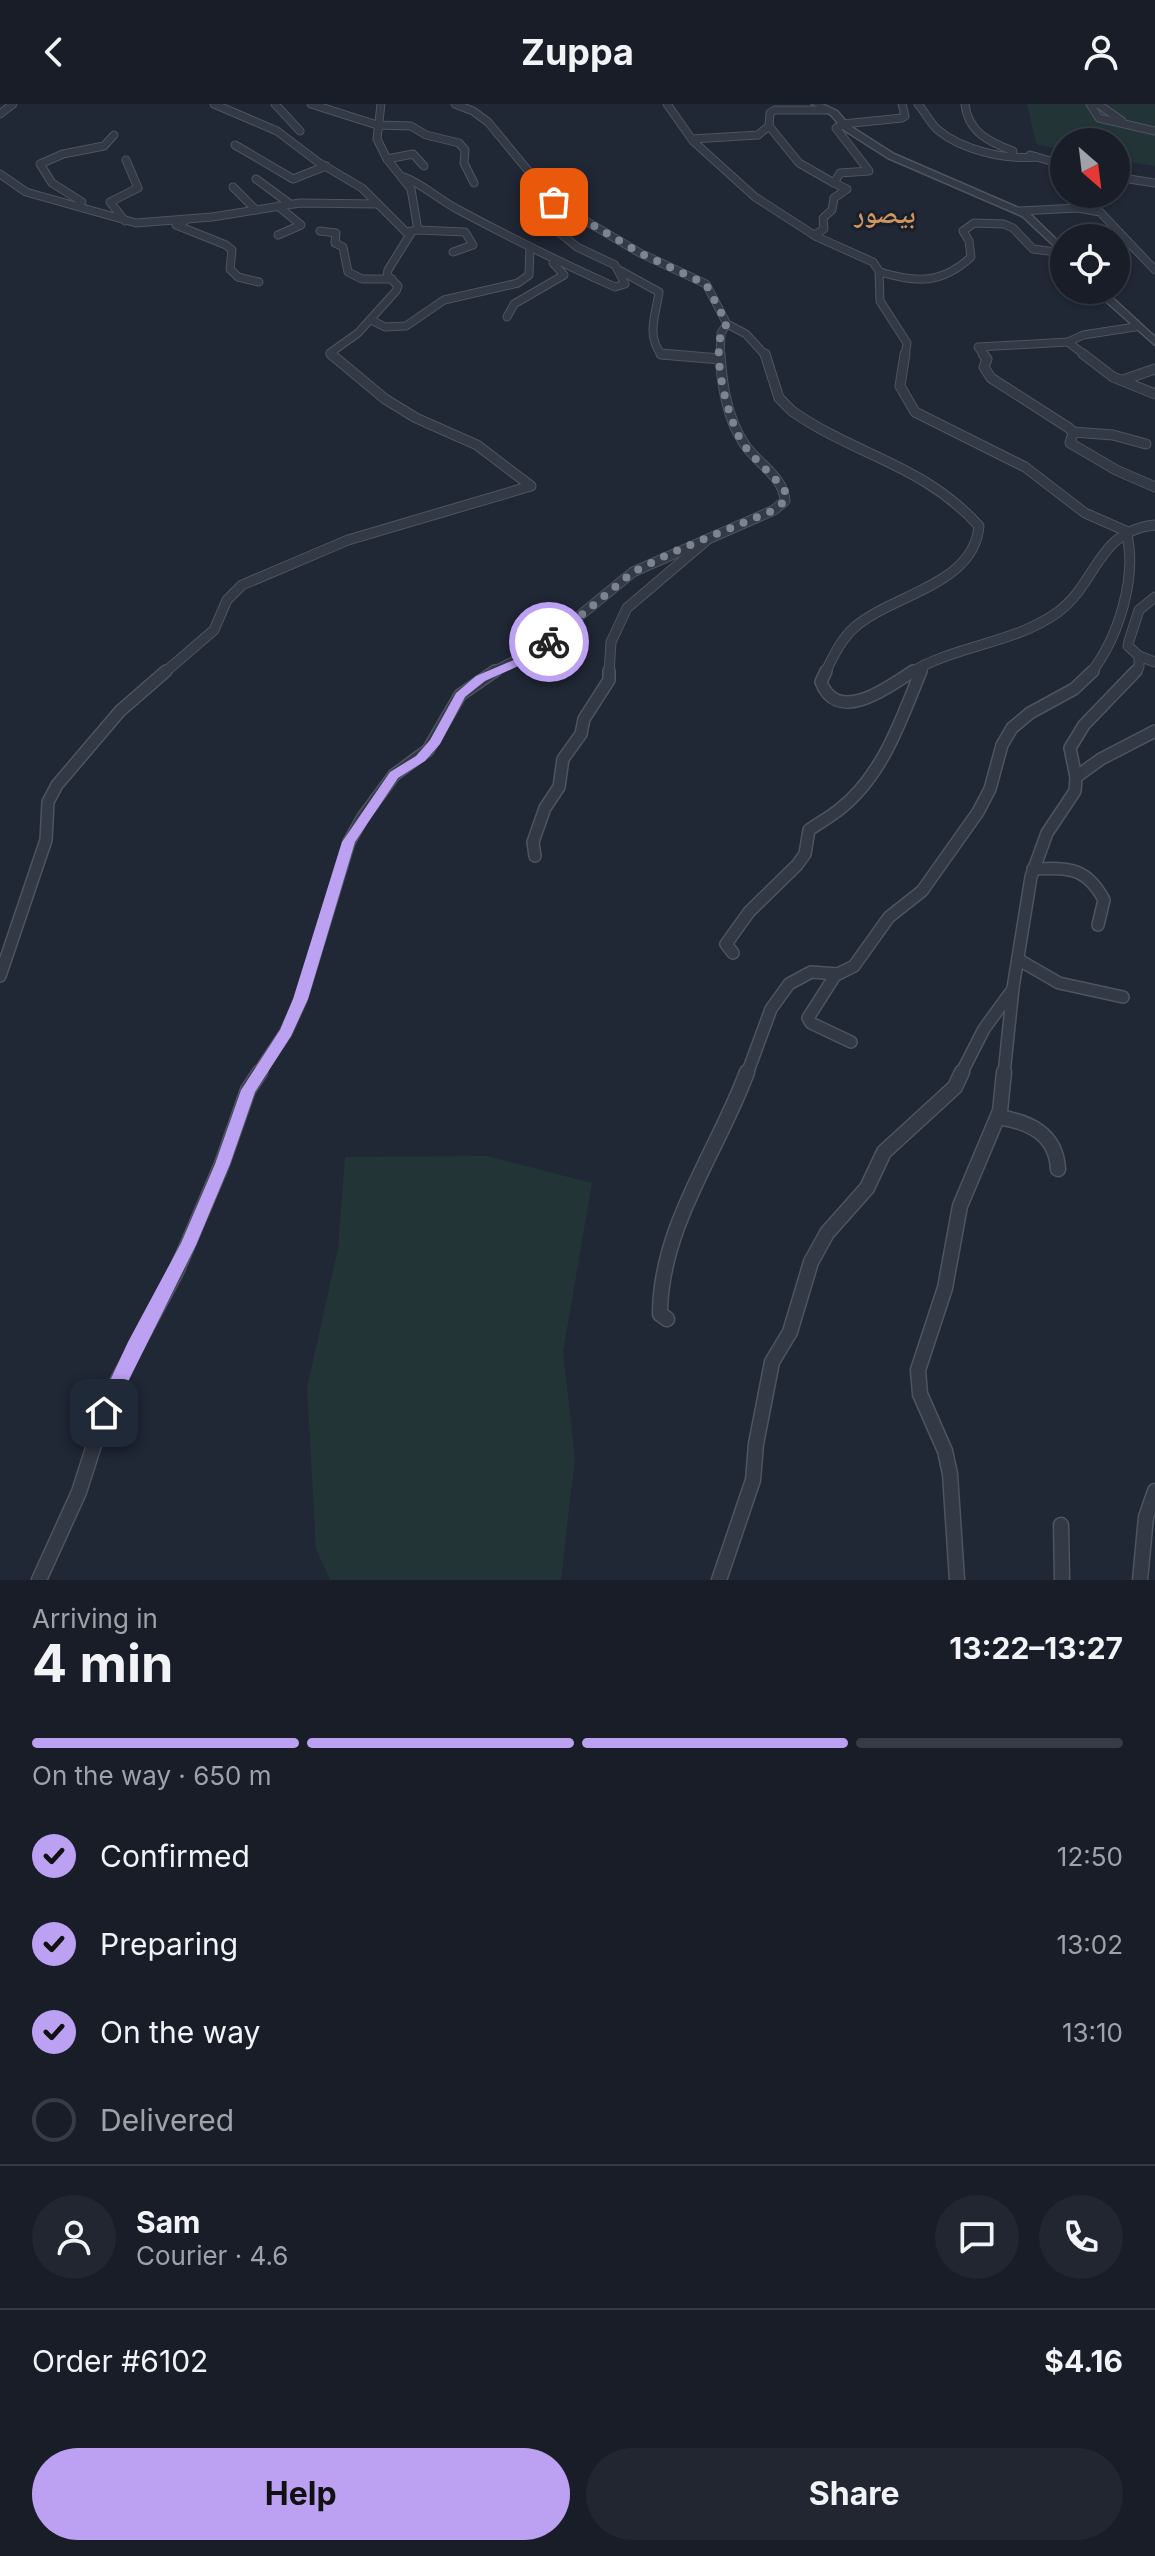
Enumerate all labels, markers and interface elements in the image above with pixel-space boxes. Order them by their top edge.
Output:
icon: back [32,30,76,74]
text: Zuppa [521,30,634,74]
icon: person [1079,30,1123,74]
north arrow [1050,128,1130,208]
map controls [1050,128,1130,304]
pin [520,168,588,236]
icon: bag [532,180,576,224]
district label: بيصور [854,198,916,229]
button: locate [1050,224,1130,304]
courier [509,602,589,682]
icon: bike [527,620,571,664]
pin [70,1379,138,1447]
icon: home [82,1391,126,1435]
text: Arriving in [32,1603,158,1634]
text: 13:22–13:27 [949,1630,1123,1666]
text: 4 min [32,1632,173,1695]
text: On the way · 650 m [32,1760,272,1791]
icon: check [32,1834,76,1878]
text: Confirmed [100,1838,250,1874]
text: 12:50 [1057,1841,1123,1872]
icon: check [32,1922,76,1966]
text: Preparing [100,1926,238,1962]
text: 13:02 [1057,1929,1123,1960]
icon: check [32,2010,76,2054]
text: On the way [100,2014,260,2050]
text: 13:10 [1062,2017,1123,2048]
text: Delivered [100,2102,234,2138]
button: person [32,2195,116,2279]
button: chat [935,2195,1019,2279]
button: phone [1039,2195,1123,2279]
text: Sam [136,2204,200,2240]
text: Courier · 4.6 [136,2240,288,2271]
text: Order #6102 [32,2343,208,2379]
text: $4.16 [1044,2343,1123,2379]
button: Help [32,2448,570,2540]
button: Share [586,2448,1123,2540]

